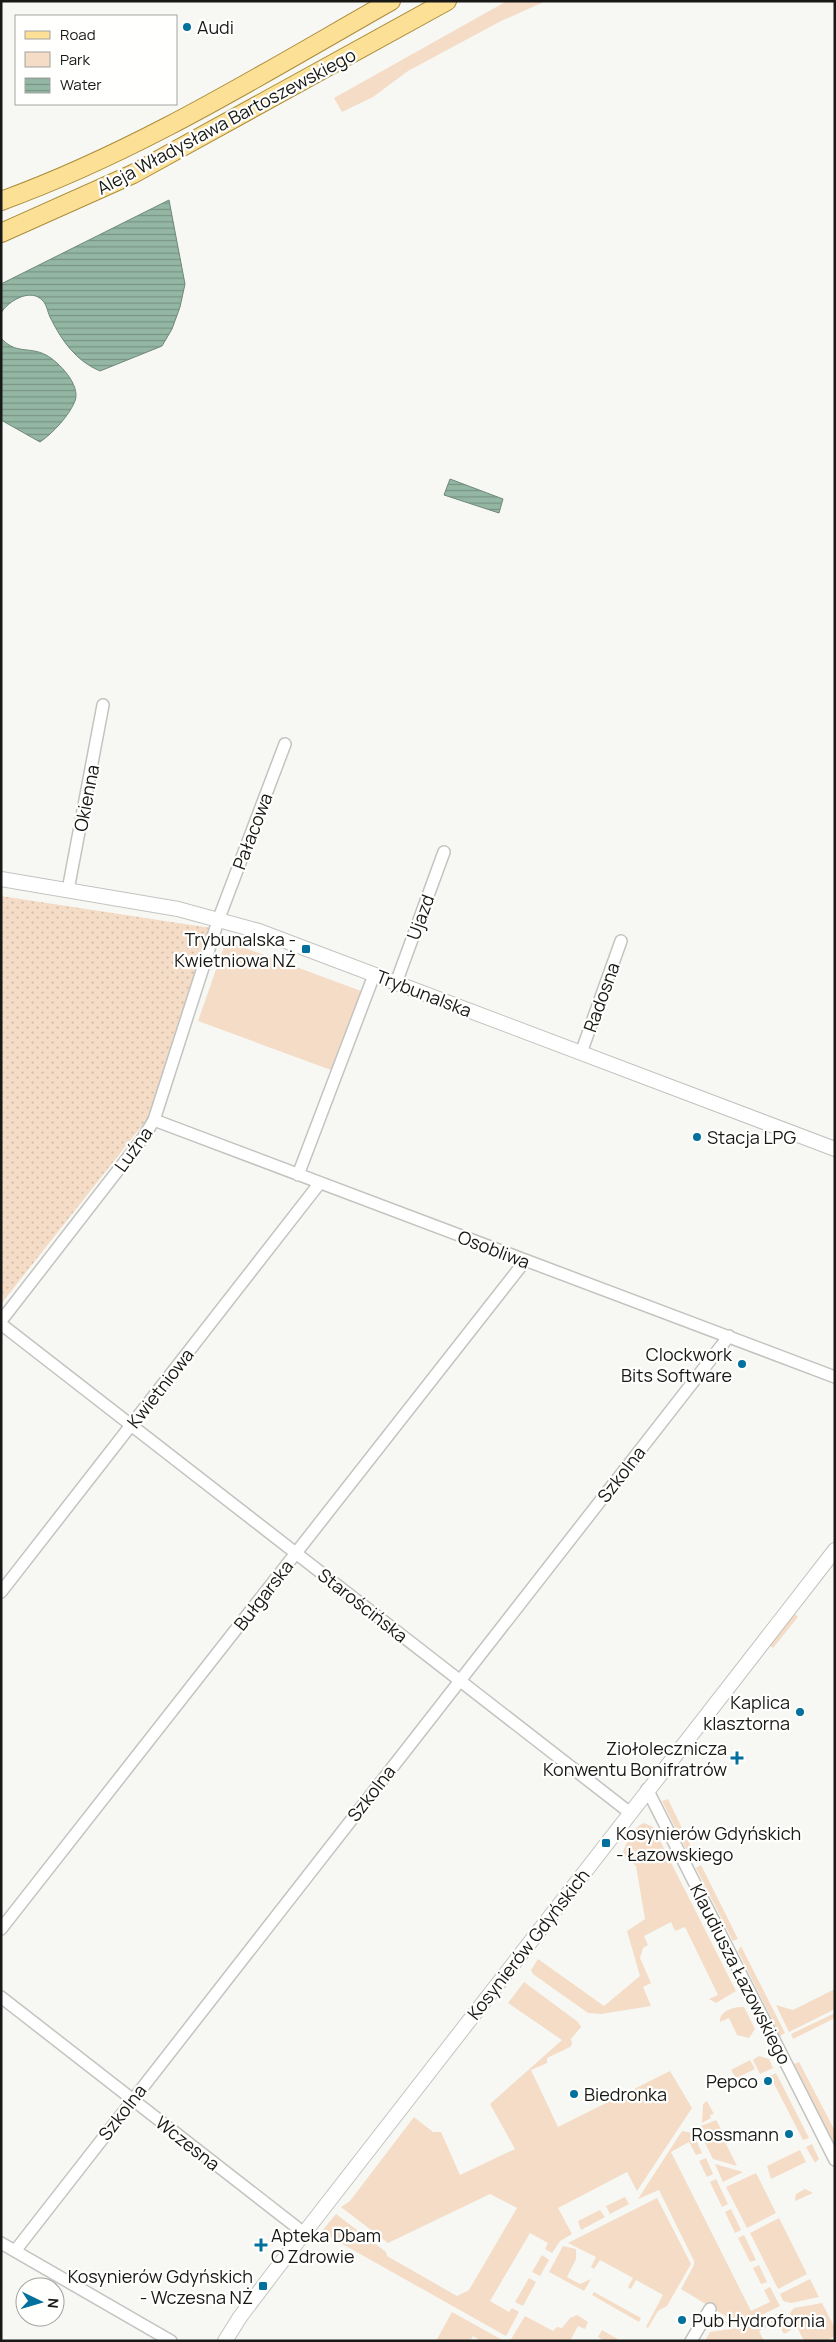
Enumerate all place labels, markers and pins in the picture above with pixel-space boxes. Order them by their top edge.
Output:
place label: Audi [197,15,234,39]
marker: Audi [181,21,193,33]
place label: Trybunalska - Kwietniowa NŻ [174,927,296,972]
marker: Trybunalska - Kwietniowa NŻ [300,943,312,955]
place label: Stacja LPG [707,1125,796,1149]
marker: Stacja LPG [691,1131,703,1143]
place label: Clockwork Bits Software [621,1342,733,1387]
marker: Clockwork Bits Software [736,1358,748,1370]
place label: Kaplica klasztorna [703,1690,790,1735]
marker: Kaplica klasztorna [794,1706,806,1718]
place label: Ziołolecznicza Konwentu Bonifratrów [543,1736,727,1781]
marker: Ziołolecznicza Konwentu Bonifratrów [731,1752,743,1764]
place label: Kosynierów Gdyńskich - Łazowskiego [616,1821,801,1866]
marker: Kosynierów Gdyńskich - Łazowskiego [600,1837,612,1849]
place label: Pepco [706,2069,758,2093]
marker: Pepco [762,2075,774,2087]
place label: Biedronka [584,2082,667,2106]
marker: Biedronka [568,2088,580,2100]
place label: Rossmann [692,2122,779,2146]
marker: Rossmann [783,2128,795,2140]
place label: Apteka Dbam O Zdrowie [271,2223,381,2268]
marker: Apteka Dbam O Zdrowie [255,2239,267,2251]
place label: Kosynierów Gdyńskich - Wczesna NŻ [68,2264,253,2309]
marker: Kosynierów Gdyńskich - Wczesna NŻ [257,2280,269,2292]
place label: Pub Hydrofornia [692,2308,825,2332]
marker: Pub Hydrofornia [676,2314,688,2326]

